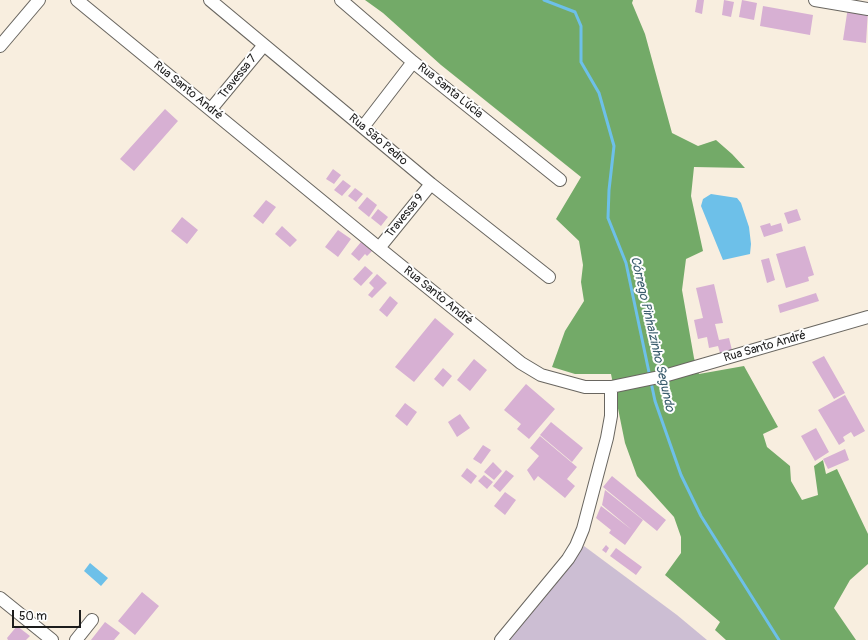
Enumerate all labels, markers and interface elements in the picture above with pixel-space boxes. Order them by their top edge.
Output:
street label: Travessa 7 [216,52,260,102]
street label: Rua Santo André [150,59,226,123]
street label: Rua Santa Lúcia [414,60,486,122]
street label: Rua São Pedro [346,111,410,169]
street label: Travessa 9 [383,191,427,241]
water label: Córrego Pinhalzinho Segundo [627,255,677,413]
street label: Rua Santo André [400,264,476,328]
street label: Rua Santo André [722,328,808,366]
scale bar [14,602,83,628]
text: 50 m [19,609,47,624]

